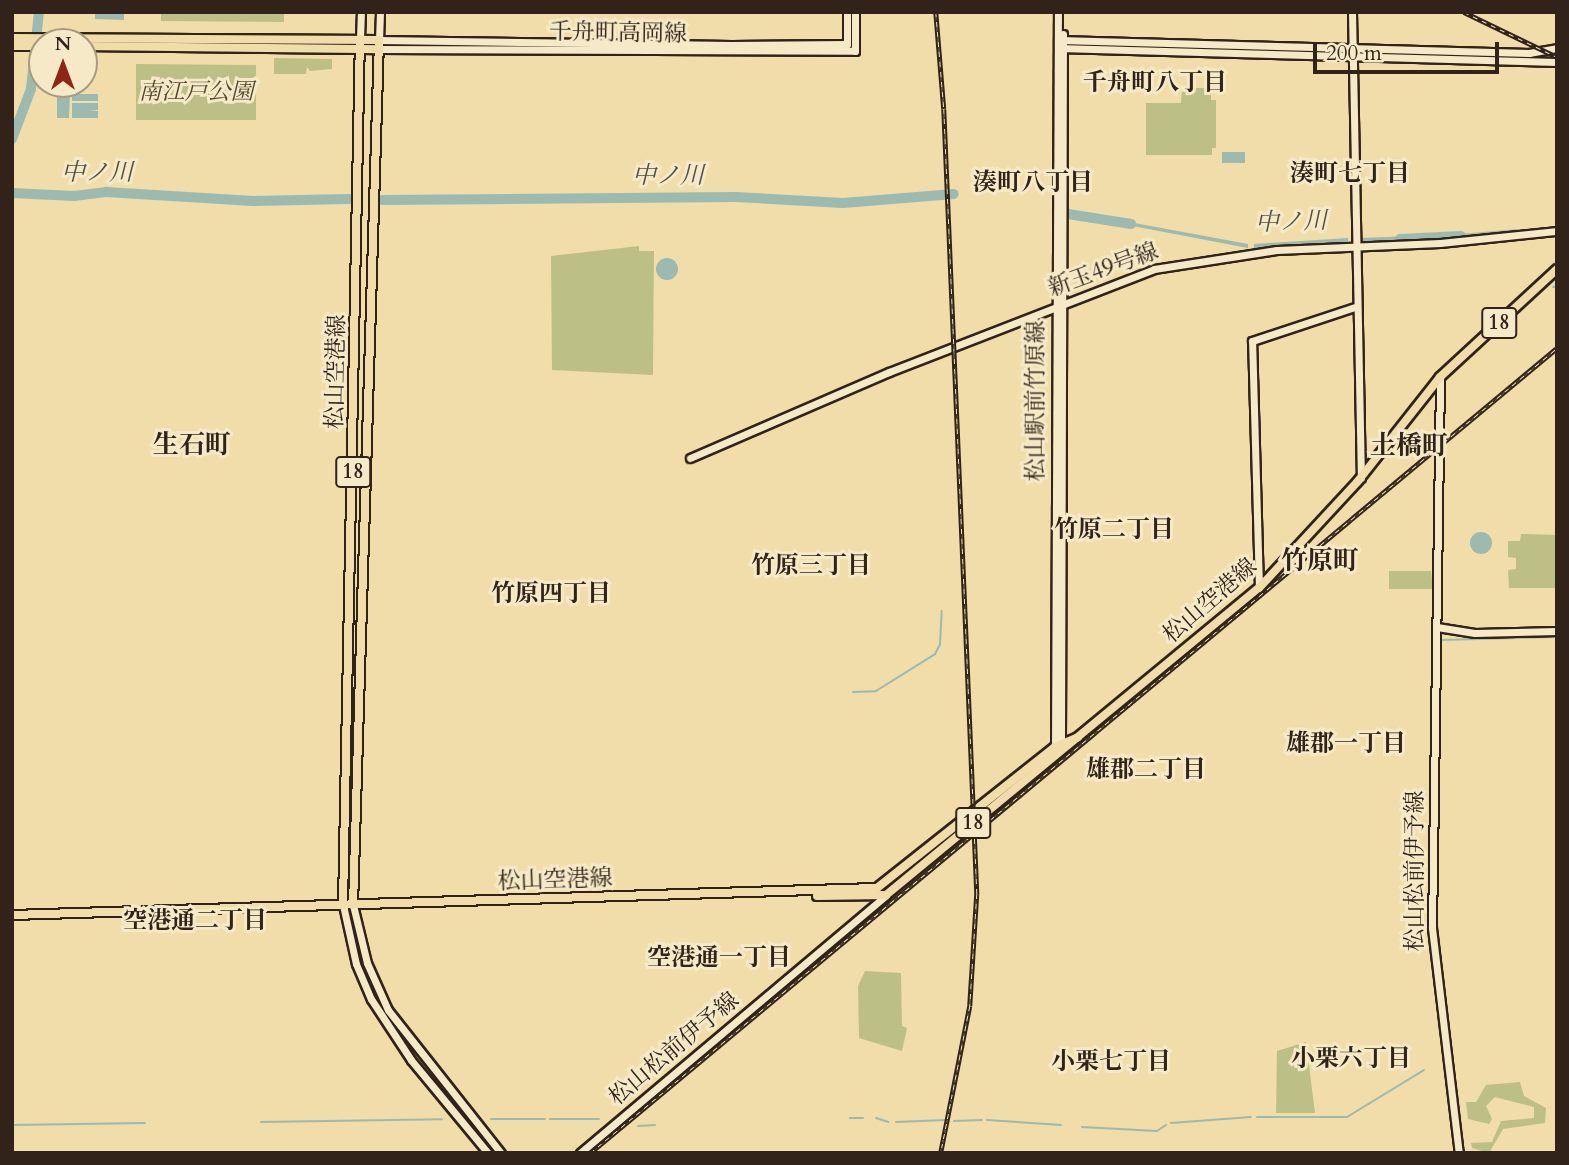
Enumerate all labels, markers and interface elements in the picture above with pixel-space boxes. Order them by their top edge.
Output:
street label: 千舟町高岡線 [549,18,687,48]
north arrow [28,28,98,98]
scale bar [1317,28,1502,72]
text: N [55,31,71,57]
text: 200 m [1326,39,1382,68]
district label: 千舟町八丁目 [1083,69,1227,97]
park label: 南江戸公園 [139,78,253,106]
water label: 中ノ川 [61,159,133,187]
district label: 湊町七丁目 [1290,160,1410,188]
water label: 中ノ川 [632,162,704,190]
district label: 湊町八丁目 [973,169,1093,197]
water label: 中ノ川 [1255,206,1327,238]
street label: 新玉49号線 [1044,237,1162,303]
road number: 18 [1480,306,1518,340]
street label: 松山空港線 [321,314,351,430]
street label: 松山駅前竹原線 [1022,321,1050,481]
district label: 生石町 [153,429,231,461]
district label: 土橋町 [1370,430,1448,462]
road number: 18 [334,454,372,490]
district label: 竹原二丁目 [1054,516,1174,544]
district label: 竹原町 [1281,545,1359,577]
district label: 竹原三丁目 [751,552,871,580]
street label: 松山空港線 [1158,553,1262,649]
district label: 竹原四丁目 [491,580,611,608]
district label: 雄郡一丁目 [1286,730,1406,758]
district label: 雄郡二丁目 [1086,756,1206,784]
street label: 松山松前伊予線 [1401,791,1429,951]
road number: 18 [954,806,992,840]
street label: 松山空港線 [497,864,613,896]
district label: 空港通二丁目 [123,907,267,935]
district label: 空港通一丁目 [647,944,791,972]
street label: 松山松前伊予線 [603,987,745,1111]
district label: 小栗六丁目 [1291,1045,1411,1073]
district label: 小栗七丁目 [1051,1048,1171,1076]

